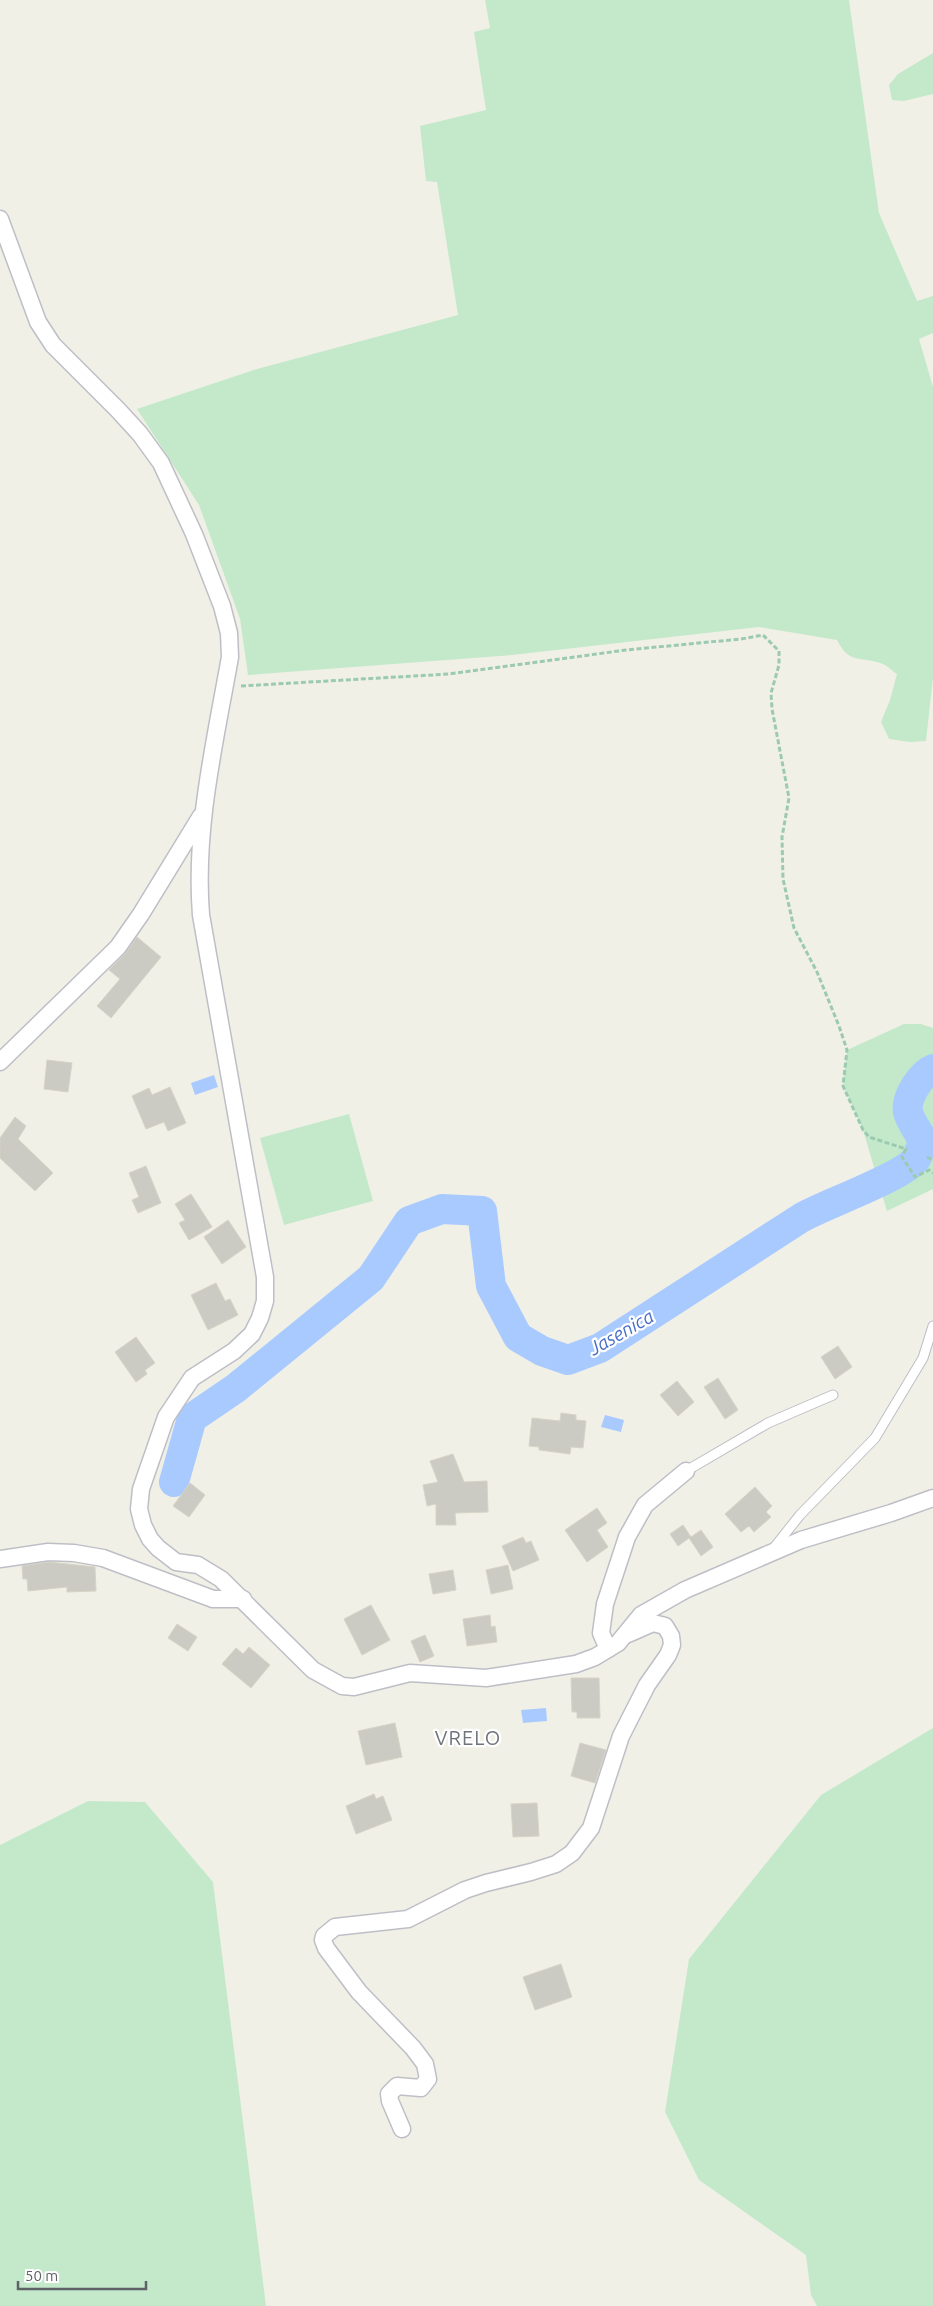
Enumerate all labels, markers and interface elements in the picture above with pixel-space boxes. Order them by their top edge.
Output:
water label: Jasenica [584,1305,657,1360]
district label: VRELO [435,1726,501,1749]
scale bar [18,2258,145,2290]
text: 50 m [25,2267,58,2284]

